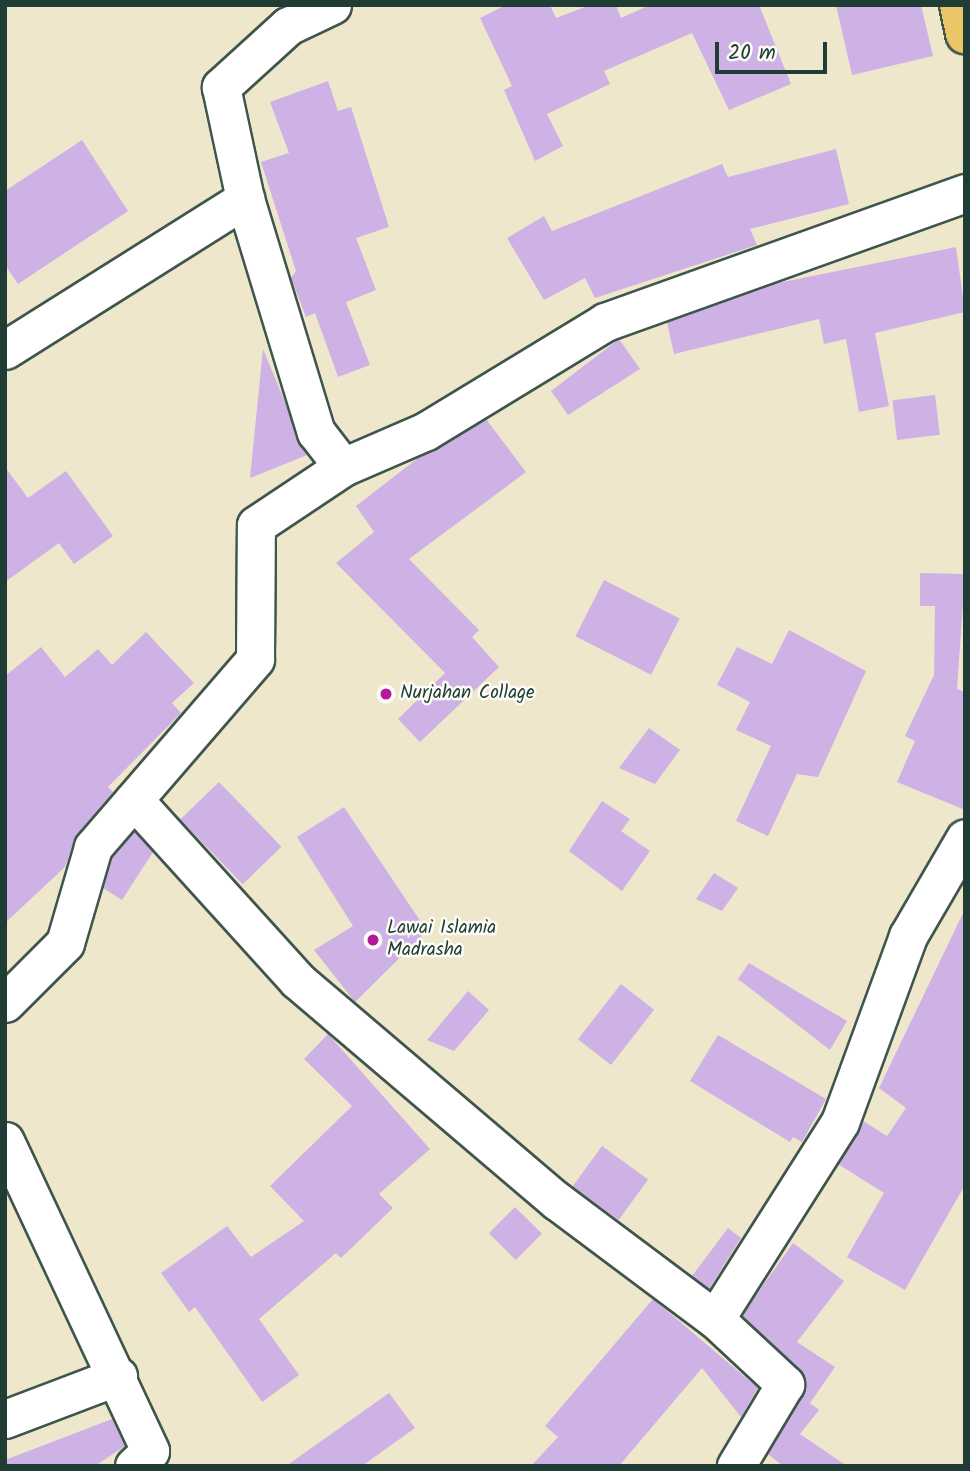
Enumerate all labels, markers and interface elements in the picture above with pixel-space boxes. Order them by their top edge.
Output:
scale bar [718,28,830,72]
text: 20 m [728,37,776,70]
place label: Nurjahan Collage [400,683,535,705]
marker: Nurjahan Collage [378,686,394,702]
place label: Lawai Islamia Madrasha [387,918,496,962]
marker: Lawai Islamia Madrasha [365,932,381,948]

